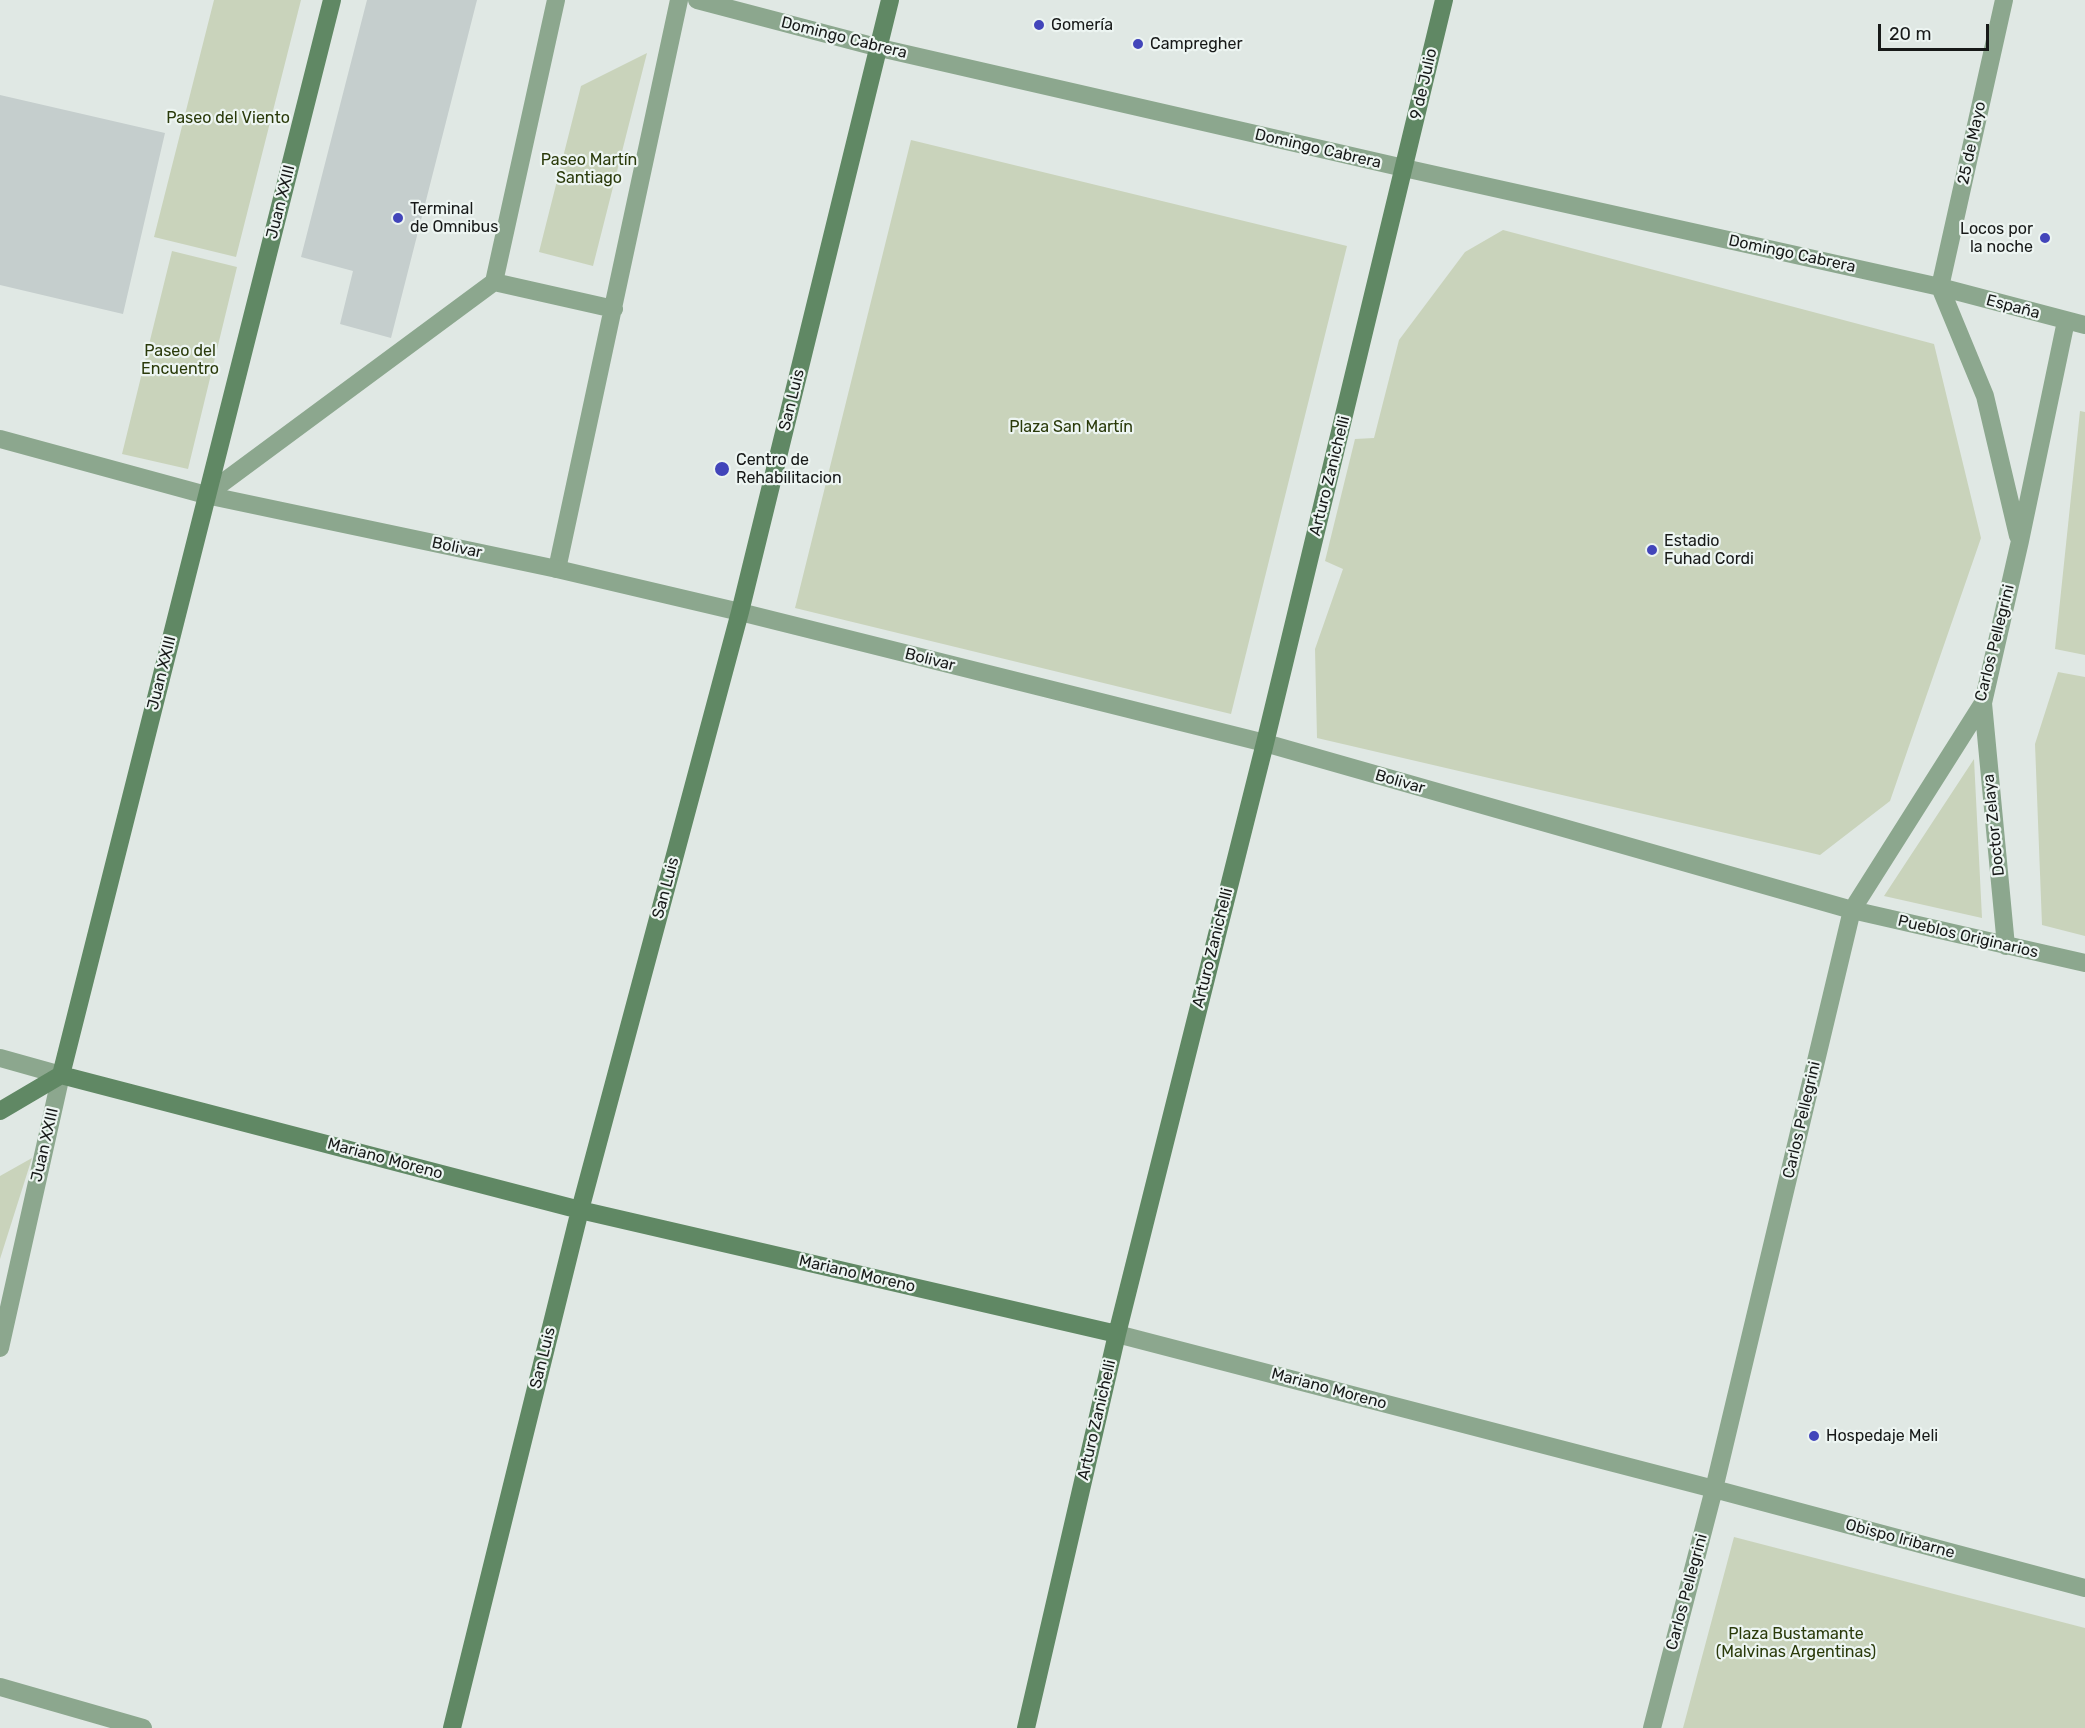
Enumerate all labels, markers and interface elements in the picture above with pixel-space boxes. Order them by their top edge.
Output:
scale bar [1881,12,1992,50]
street label: Domingo Cabrera [779,13,909,63]
place label: Gomería [1051,15,1113,35]
marker: Gomería [1032,18,1046,32]
text: 20 m [1889,23,1931,45]
place label: Campregher [1150,34,1242,54]
marker: Campregher [1131,37,1145,51]
street label: 9 de Julio [1406,47,1442,121]
street label: 25 de Mayo [1954,100,1990,186]
park label: Paseo del Viento [166,108,290,128]
street label: Domingo Cabrera [1253,125,1383,173]
park label: Paseo Martín Santiago [541,150,637,188]
street label: Juan XXIII [263,163,299,241]
place label: Terminal de Omnibus [410,199,498,237]
marker: Terminal de Omnibus [391,211,405,225]
place label: Locos por la noche [1960,219,2033,257]
street label: Domingo Cabrera [1727,231,1857,277]
marker: Locos por la noche [2038,231,2052,245]
street label: España [1984,291,2042,323]
park label: Paseo del Encuentro [141,341,219,379]
street label: San Luis [775,367,809,433]
street label: Arturo Zanichelli [1306,414,1354,538]
park label: Plaza San Martín [1009,417,1133,437]
place label: Centro de Rehabilitacion [736,450,842,488]
marker: Centro de Rehabilitacion [713,460,731,478]
place label: Estadio Fuhad Cordi [1664,531,1754,569]
street label: Bolivar [430,533,484,563]
marker: Estadio Fuhad Cordi [1645,543,1659,557]
street label: Carlos Pellegrini [1971,583,2019,703]
street label: Juan XXIII [144,634,180,712]
street label: Bolivar [903,645,957,675]
street label: Bolivar [1373,766,1427,798]
street label: Doctor Zelaya [1979,773,2009,877]
street label: San Luis [649,855,683,921]
street label: Arturo Zanichelli [1189,886,1237,1010]
street label: Pueblos Originarios [1896,911,2040,963]
street label: Carlos Pellegrini [1779,1060,1825,1180]
street label: Juan XXIII [27,1106,63,1184]
street label: Mariano Moreno [325,1134,445,1184]
street label: Mariano Moreno [797,1251,917,1297]
street label: San Luis [526,1325,560,1391]
street label: Arturo Zanichelli [1074,1358,1120,1482]
street label: Mariano Moreno [1269,1364,1389,1414]
place label: Hospedaje Meli [1826,1426,1938,1446]
marker: Hospedaje Meli [1807,1429,1821,1443]
street label: Obispo Iribarne [1843,1515,1957,1563]
street label: Carlos Pellegrini [1662,1532,1712,1652]
park label: Plaza Bustamante (Malvinas Argentinas) [1716,1624,1876,1662]

